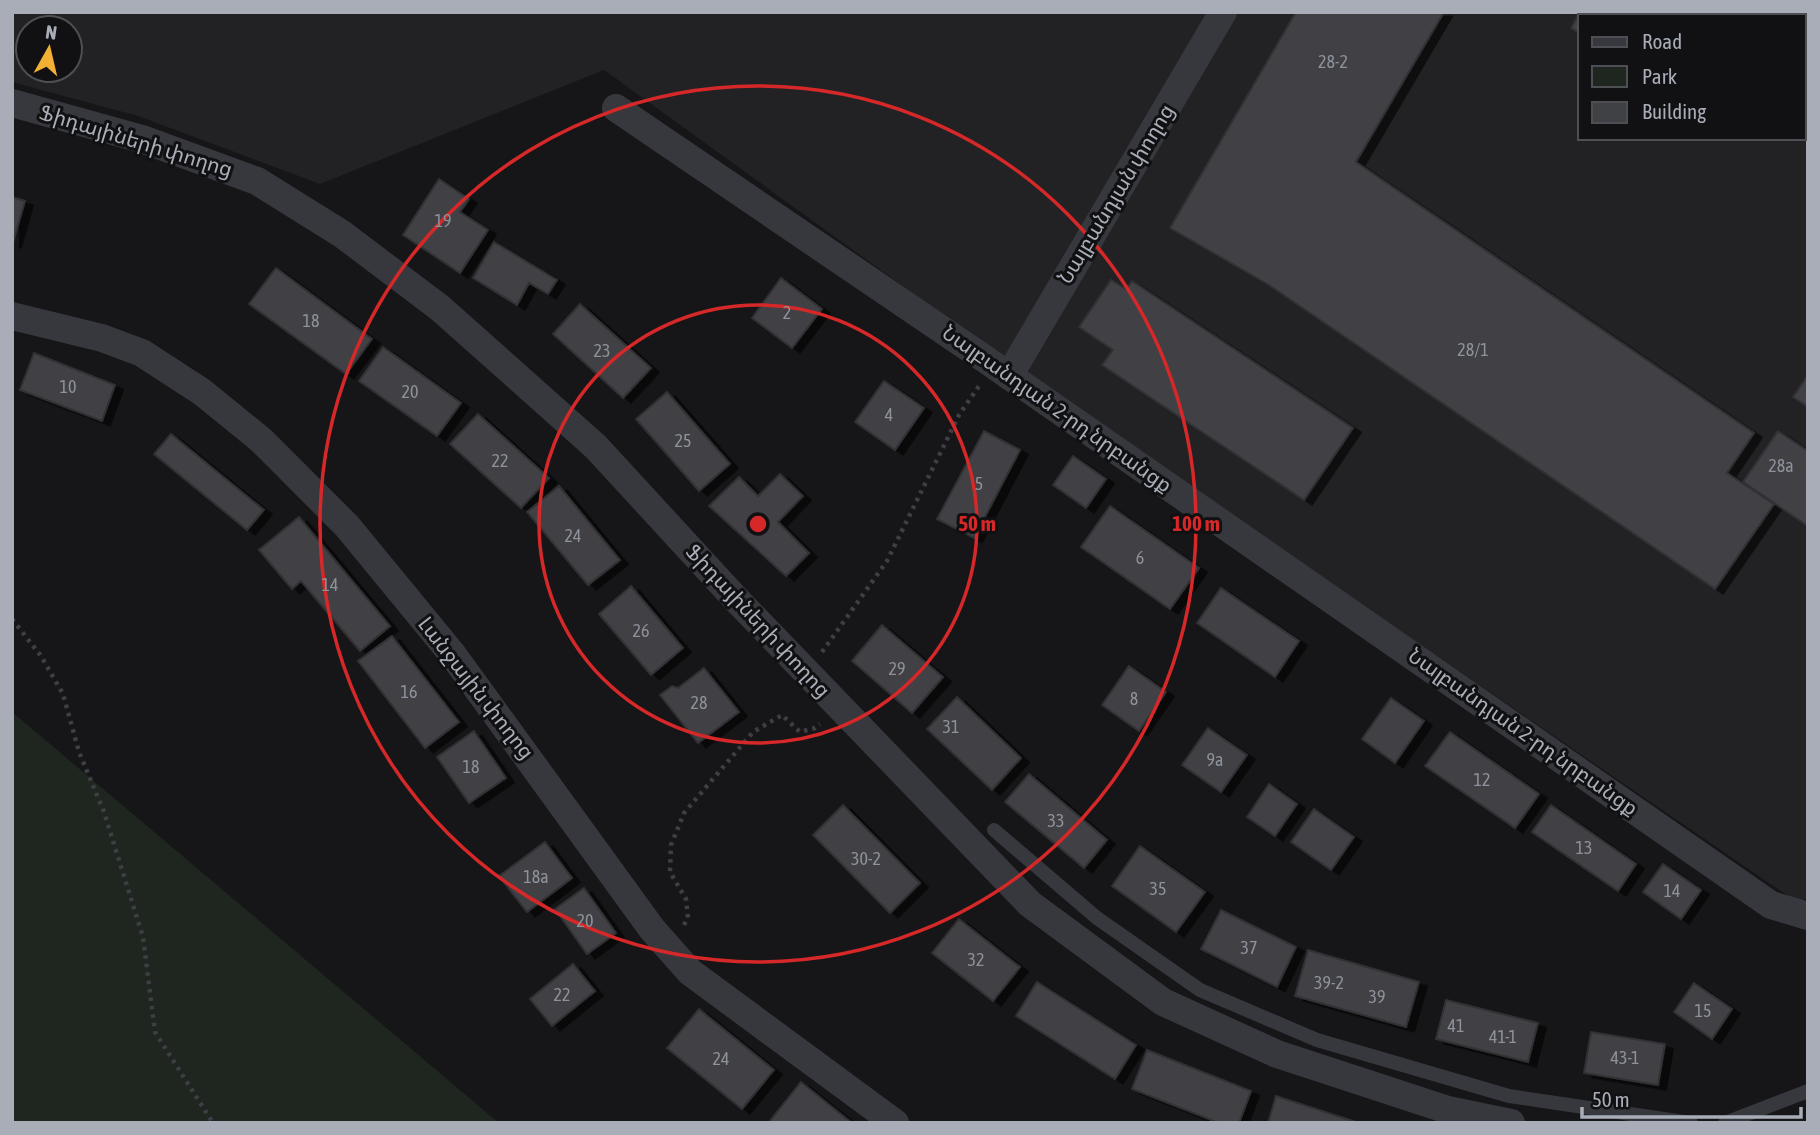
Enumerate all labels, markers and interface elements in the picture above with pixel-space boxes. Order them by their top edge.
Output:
north arrow [14,14,84,84]
legend [1578,14,1806,140]
text: N [44,20,58,44]
text: Road [1642,29,1682,53]
house number: 28-2 [1318,51,1348,72]
text: Park [1642,64,1677,88]
street label: Ֆիդայիների փողոց [37,99,236,182]
street label: Նալբանդյան փողոց [1052,99,1179,288]
text: Building [1642,99,1706,123]
house number: 19 [435,210,451,231]
house number: 2 [783,302,791,323]
house number: 18 [303,310,319,331]
street label: Նալբանդյան 2-րդ նրբանցք [938,320,1177,498]
house number: 28/1 [1457,339,1489,360]
house number: 23 [594,340,610,361]
house number: 10 [60,376,76,397]
house number: 20 [402,381,418,402]
house number: 4 [885,404,893,425]
house number: 25 [675,430,691,451]
house number: 22 [492,450,508,471]
house number: 28a [1768,455,1794,476]
house number: 5 [975,473,983,494]
text: 50 m [958,511,996,535]
text: 100 m [1172,511,1220,535]
centre of rings [746,512,770,536]
house number: 24 [565,525,581,546]
street label: Ֆիդայիների փողոց [681,539,836,702]
house number: 6 [1136,547,1144,568]
house number: 14 [322,574,338,595]
street label: Լանջային փողոց [413,612,540,764]
house number: 26 [633,620,649,641]
street label: Նալբանդյան 2-րդ նրբանցք [1404,643,1643,821]
house number: 29 [889,658,905,679]
house number: 16 [401,681,417,702]
house number: 8 [1130,688,1138,709]
house number: 28 [691,692,707,713]
house number: 31 [943,716,959,737]
house number: 9a [1207,749,1223,770]
house number: 18 [463,756,479,777]
house number: 12 [1474,769,1490,790]
house number: 33 [1048,810,1064,831]
house number: 13 [1576,837,1592,858]
house number: 30-2 [851,848,881,869]
house number: 18a [523,866,549,887]
house number: 35 [1150,878,1166,899]
house number: 14 [1664,880,1680,901]
house number: 20 [577,910,593,931]
house number: 37 [1241,937,1257,958]
house number: 32 [968,949,984,970]
house number: 39-2 [1314,972,1344,993]
house number: 22 [554,984,570,1005]
house number: 39 [1369,986,1385,1007]
house number: 15 [1695,1000,1711,1021]
house number: 41 [1448,1015,1464,1036]
house number: 41-1 [1489,1026,1517,1047]
house number: 43-1 [1611,1047,1639,1068]
house number: 24 [713,1048,729,1069]
scale bar [1582,1076,1801,1120]
text: 50 m [1592,1087,1630,1111]

